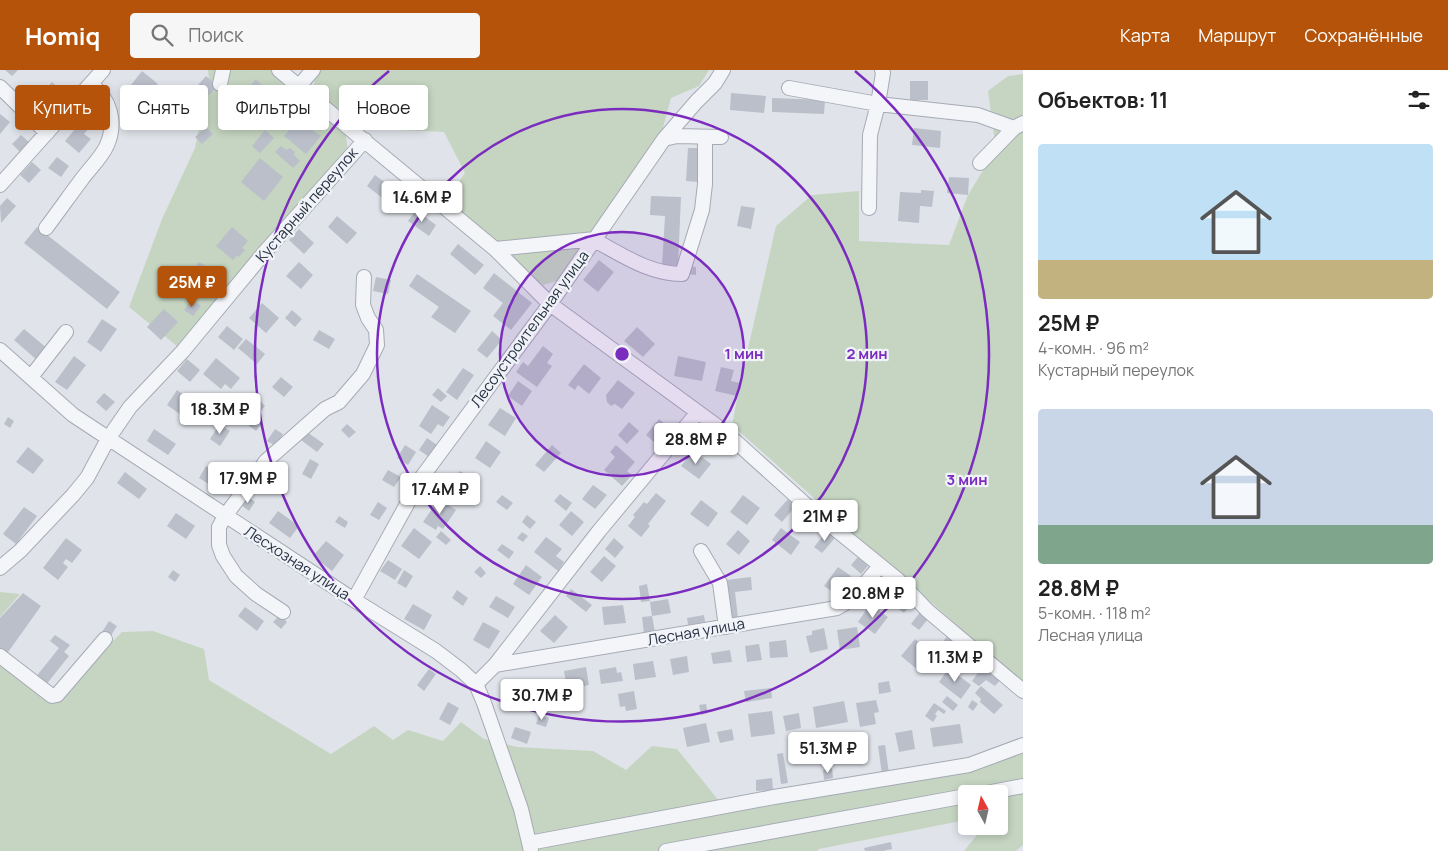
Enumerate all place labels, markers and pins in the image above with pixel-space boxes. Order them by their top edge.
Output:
pin: 14.6M ₽ [376,180,468,223]
pin: 25M ₽ [157,266,227,308]
centre of rings [613,345,631,363]
pin: 18.3M ₽ [174,392,266,435]
pin: 28.8M ₽ [650,422,742,465]
pin: 17.9M ₽ [202,462,294,504]
pin: 17.4M ₽ [394,472,486,515]
pin: 21M ₽ [790,500,860,542]
pin: 20.8M ₽ [827,576,919,619]
pin: 11.3M ₽ [909,640,1001,683]
pin: 30.7M ₽ [496,678,588,721]
pin: 51.3M ₽ [782,732,874,774]

